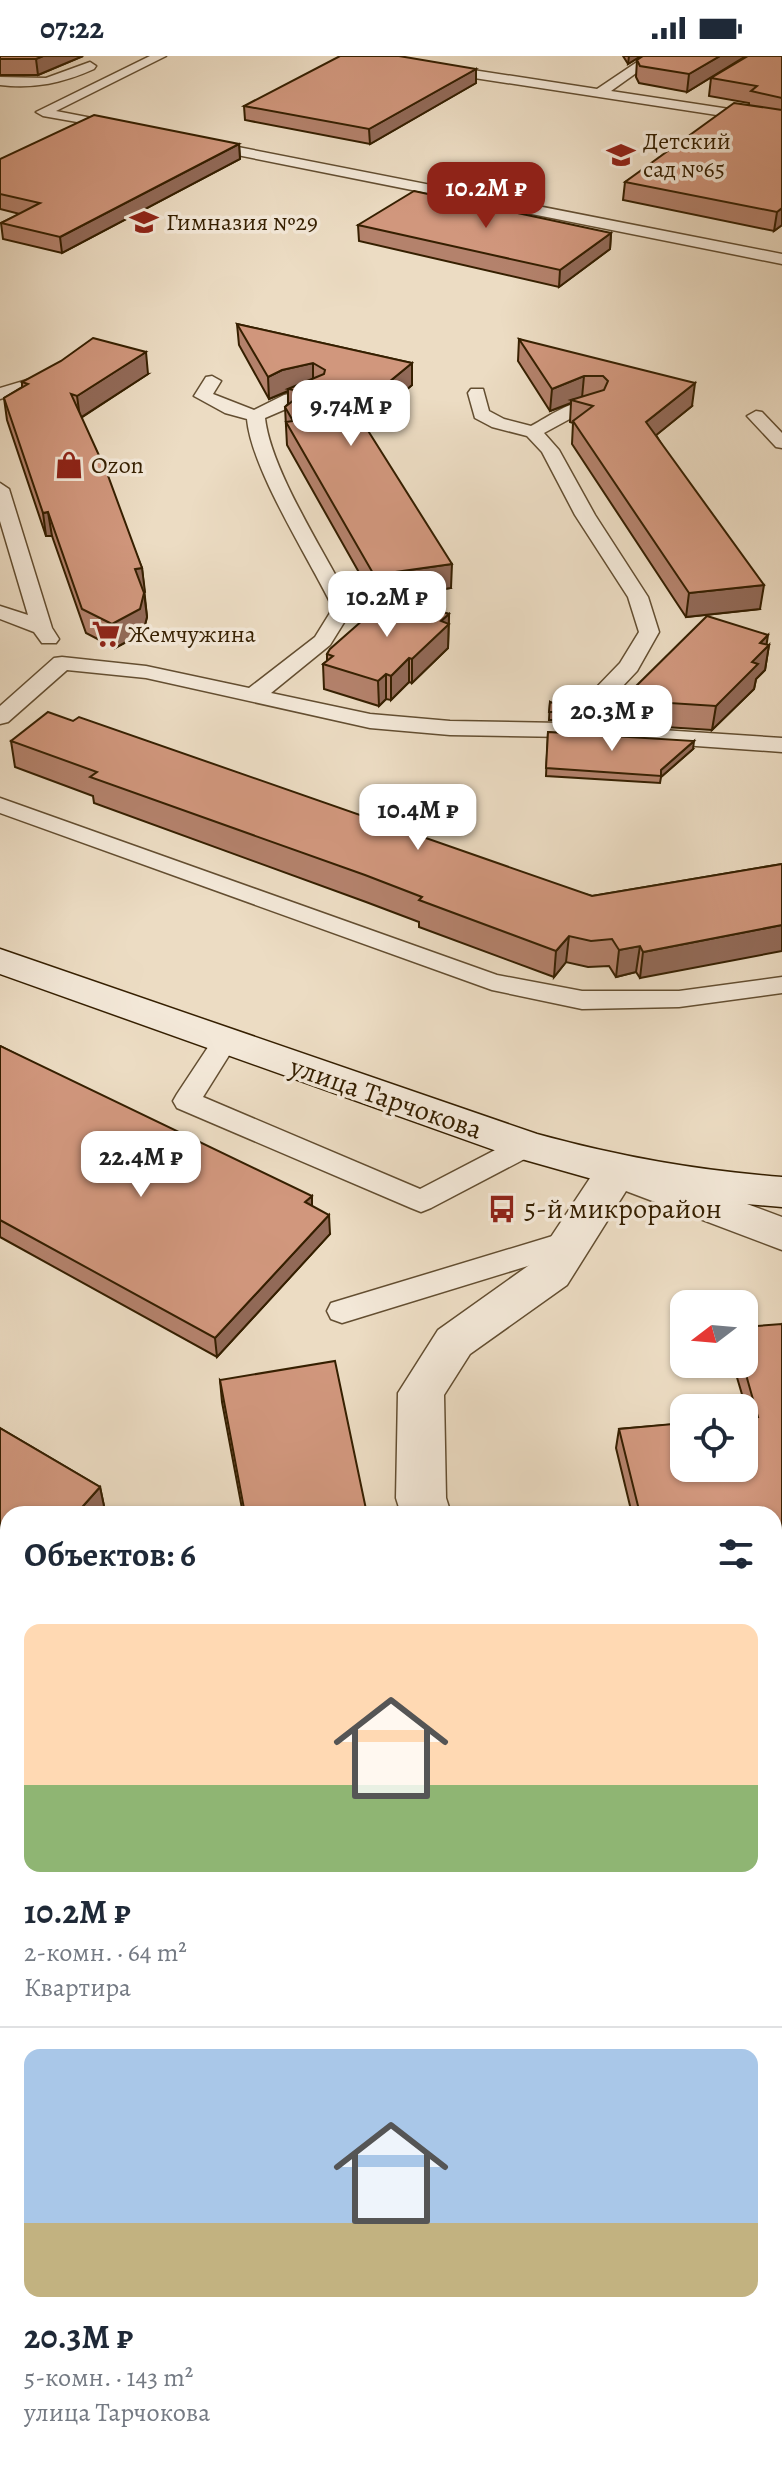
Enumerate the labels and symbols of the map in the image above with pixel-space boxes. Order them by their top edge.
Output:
place label: Детский сад №65 [643,125,731,185]
school or university icon: Детский сад №65 [606,140,636,170]
pin: 10.2M ₽ [412,162,560,230]
place label: Гимназия №29 [166,206,318,238]
school or university icon: Гимназия №29 [129,207,159,237]
pin: 9.74M ₽ [277,380,425,448]
place label: Ozon [91,449,144,481]
shop icon: Ozon [54,450,84,480]
pin: 10.2M ₽ [313,571,461,639]
place label: Жемчужина [128,618,256,650]
supermarket icon: Жемчужина [91,619,121,649]
pin: 20.3M ₽ [538,685,686,753]
pin: 10.4M ₽ [344,784,492,852]
street label: улица Тарчокова [284,1047,487,1149]
pin: 22.4M ₽ [67,1131,215,1199]
place label: 5-й микрорайон [524,1190,722,1228]
bus stop icon: 5-й микрорайон [487,1194,517,1224]
north arrow [670,1290,758,1378]

